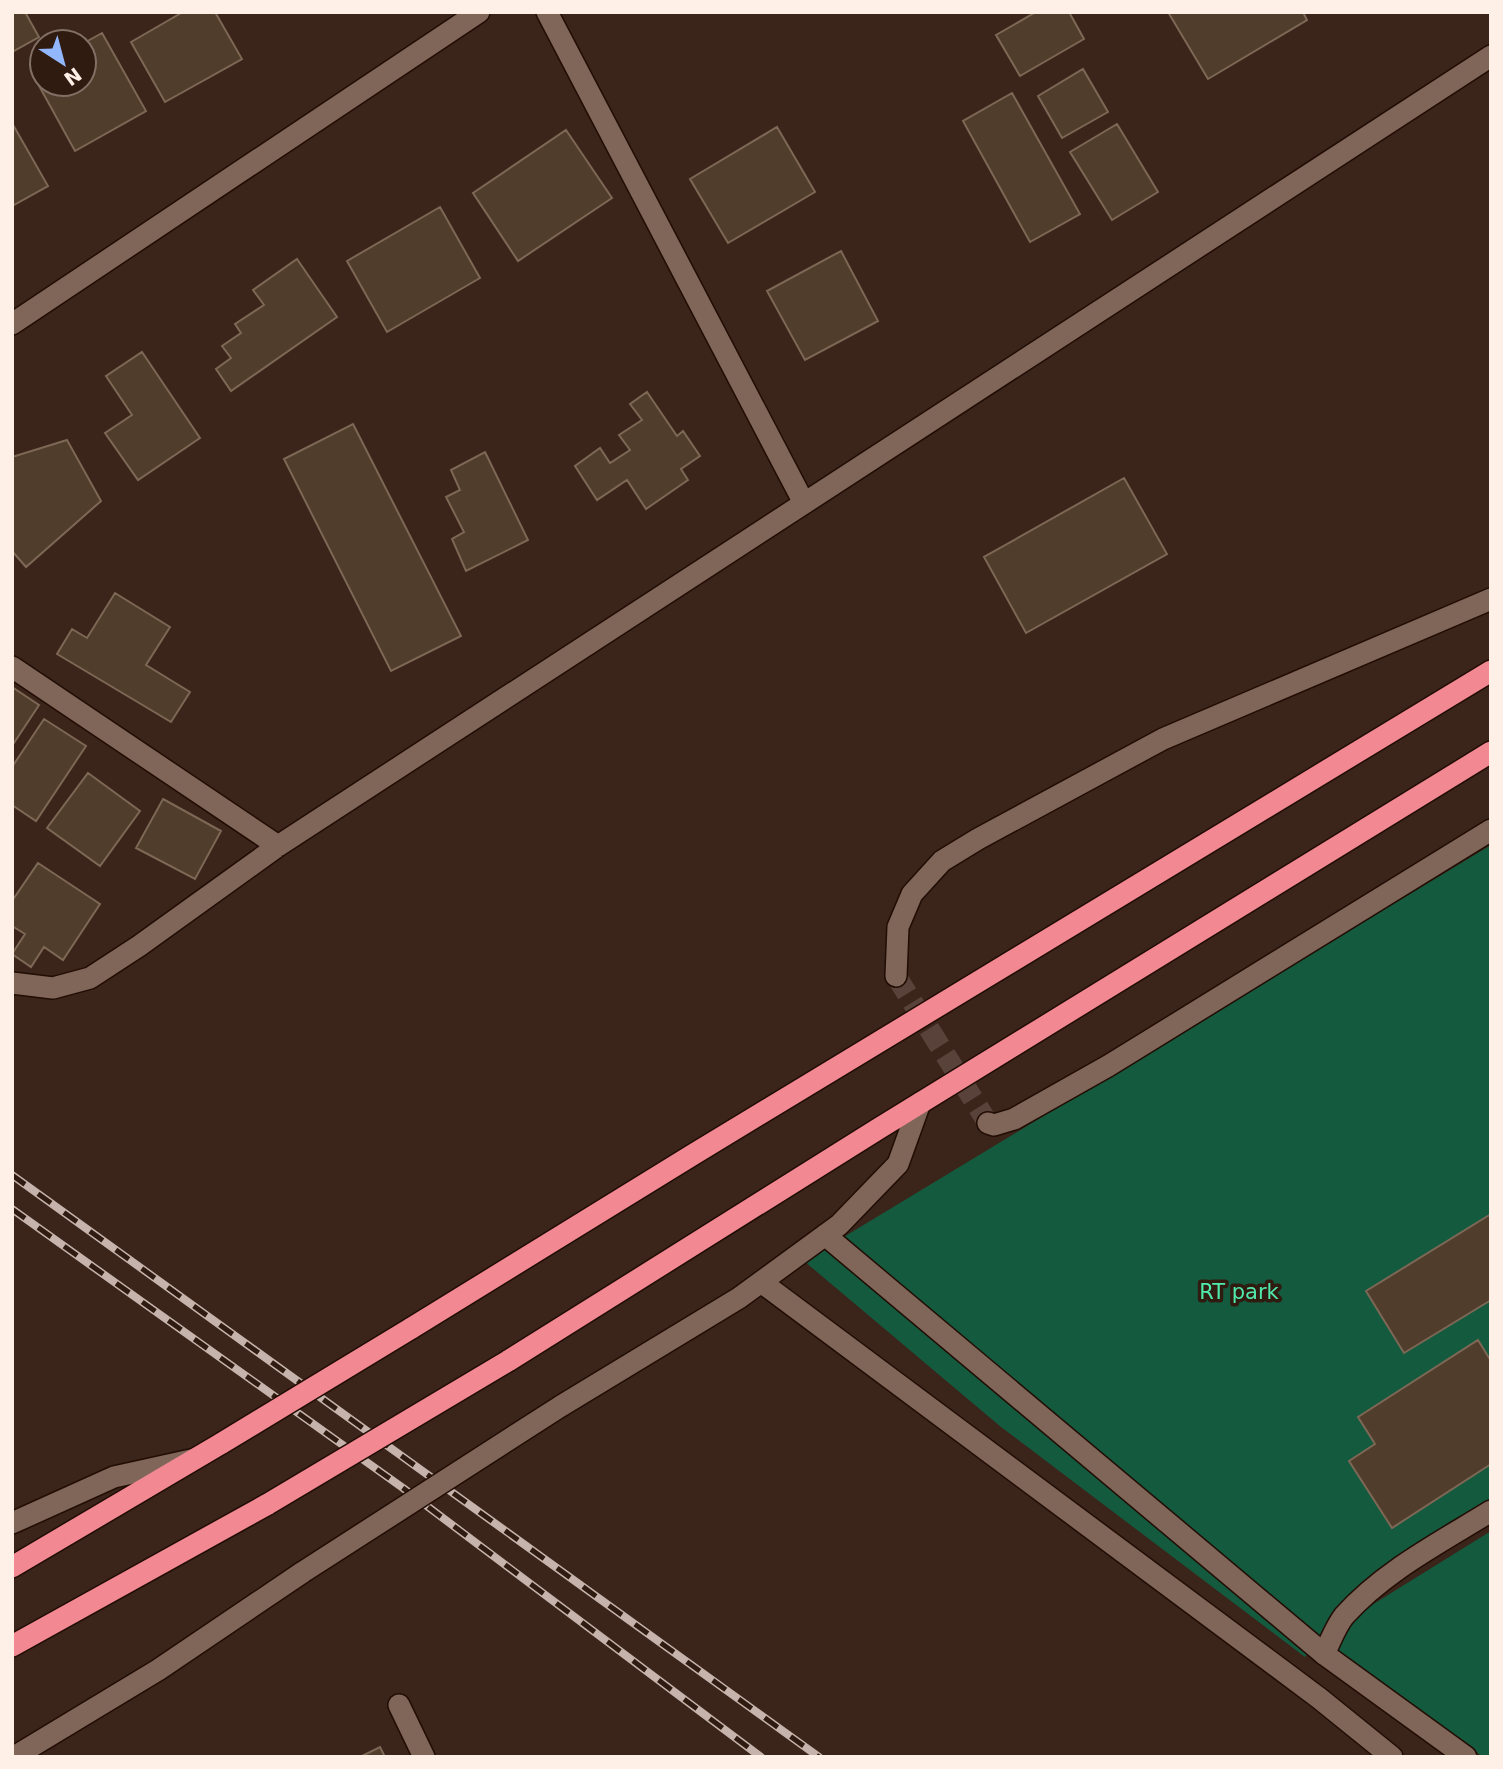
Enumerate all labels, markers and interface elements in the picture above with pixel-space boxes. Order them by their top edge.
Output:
north arrow [28,28,98,98]
text: N [60,63,86,90]
park label: RT park [1199,1280,1280,1304]

